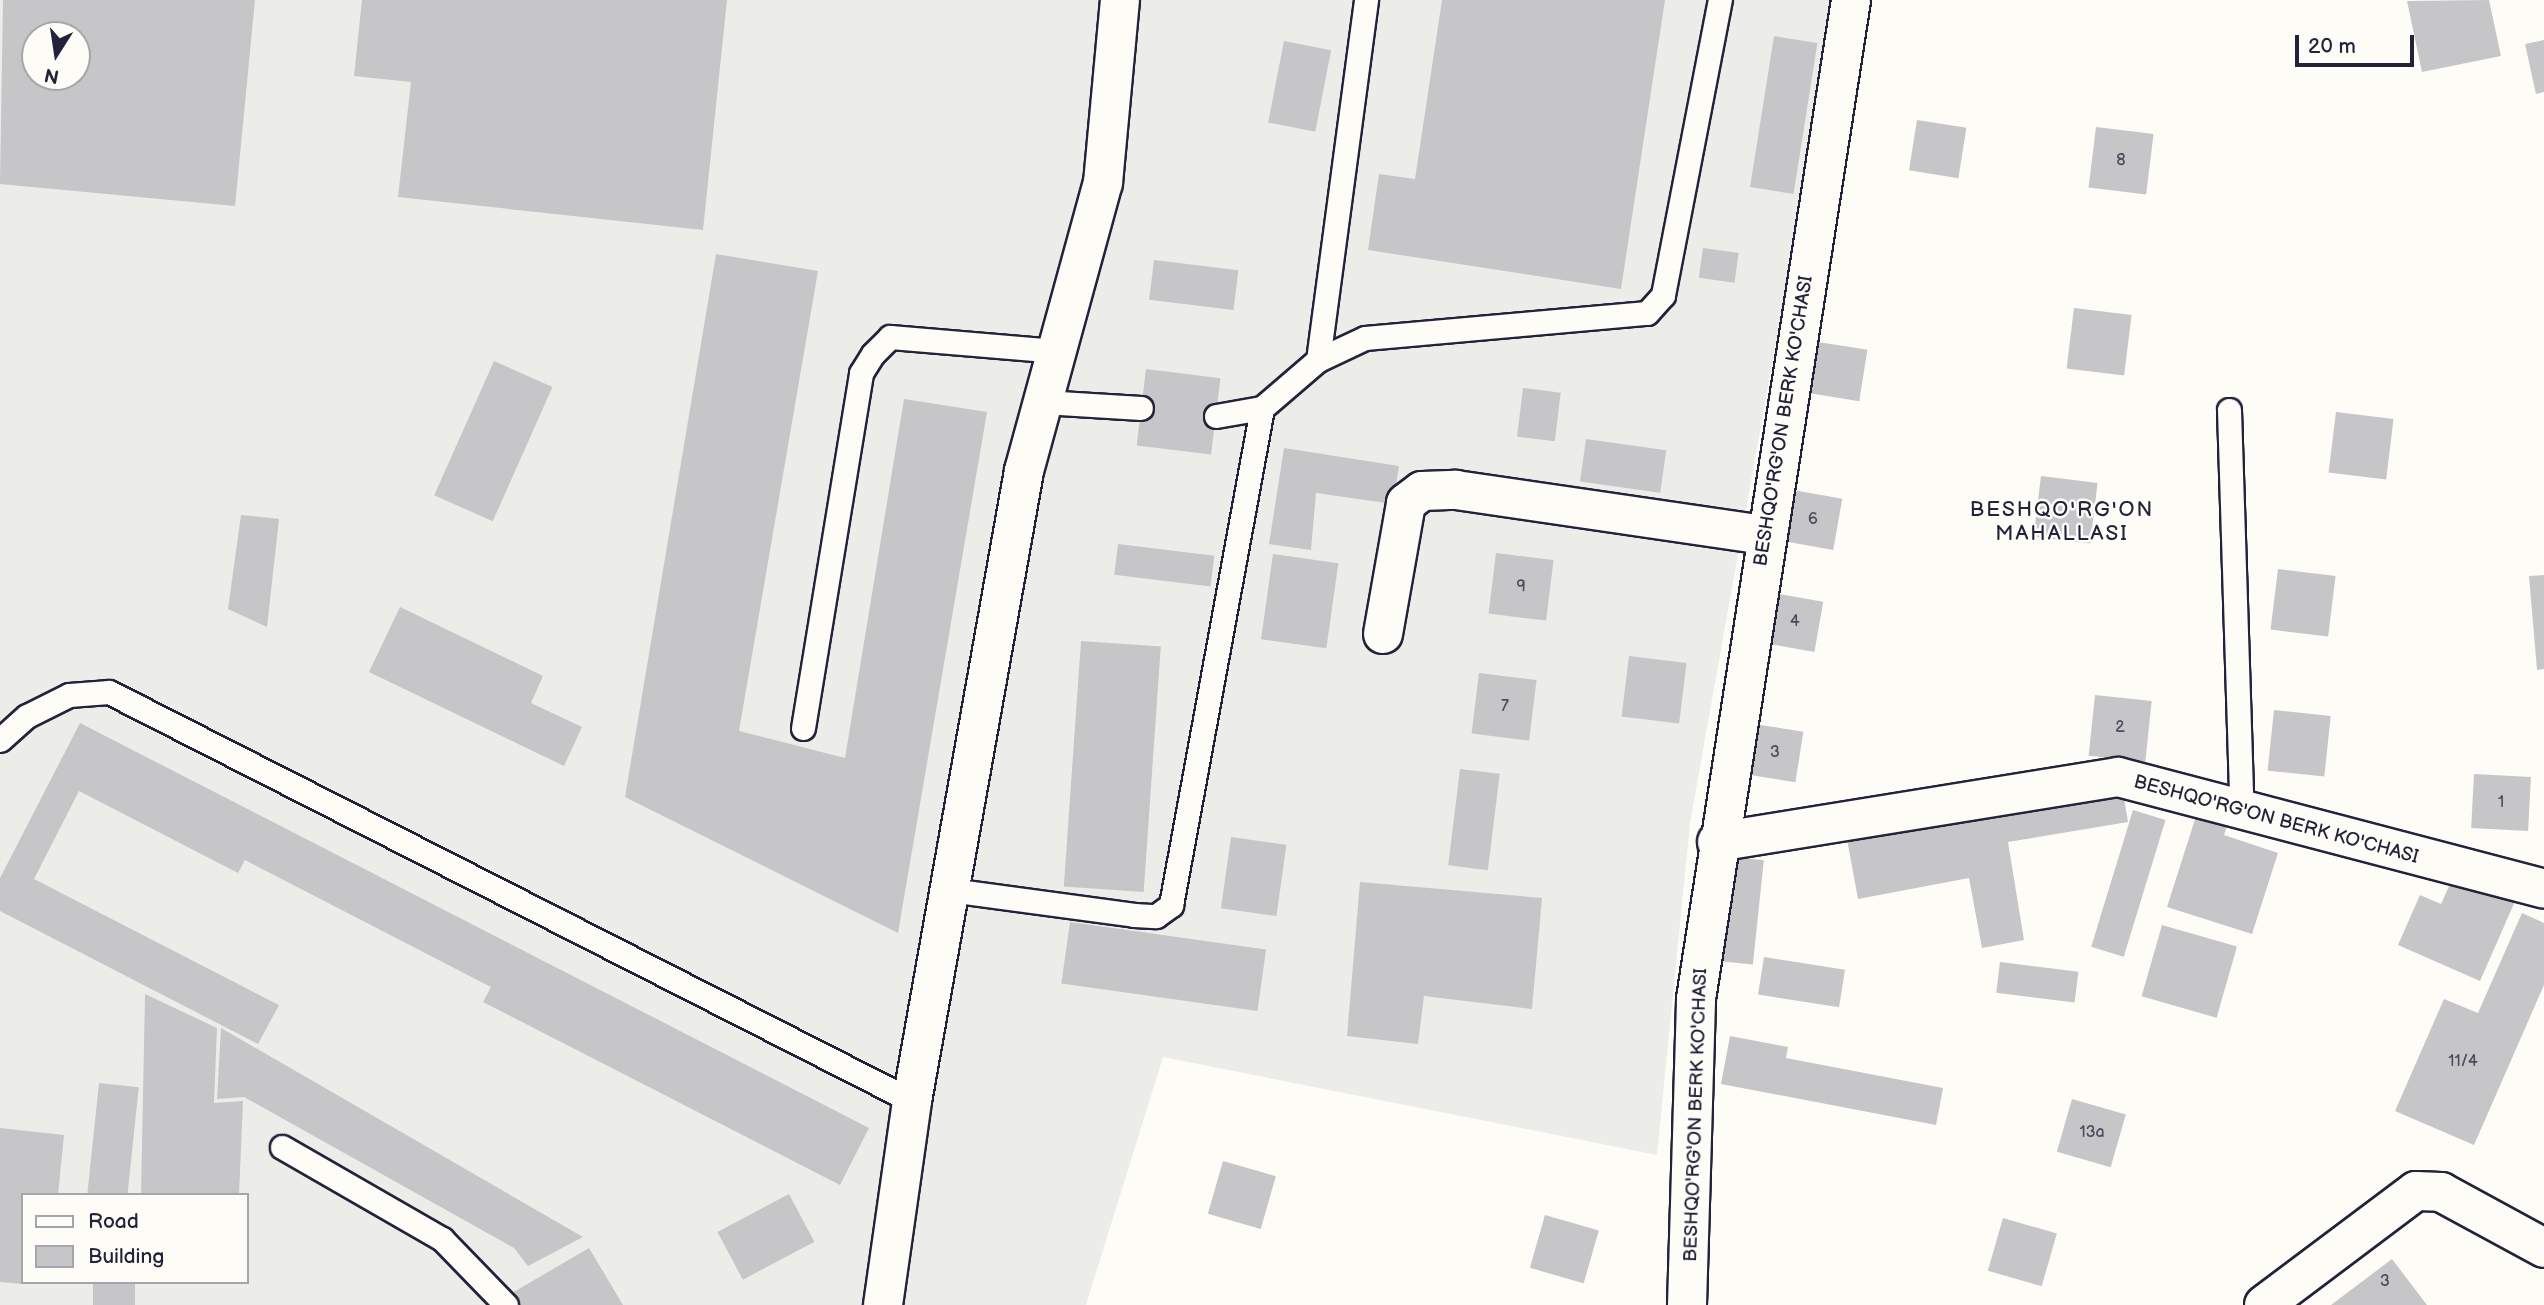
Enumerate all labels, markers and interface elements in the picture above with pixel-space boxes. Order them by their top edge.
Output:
north arrow [21,21,91,91]
scale bar [2299,21,2418,65]
text: 20 m [2308,34,2356,59]
text: N [43,62,61,88]
house number: 8 [2116,151,2126,171]
street label: BESHQO'RG'ON BERK KO'CHASI [1750,274,1818,568]
district label: BESHQO'RG'ON MAHALLASI [1971,497,2153,547]
house number: 6 [1808,510,1818,530]
house number: 9 [1516,577,1526,597]
house number: 4 [1790,612,1800,632]
house number: 7 [1501,697,1509,717]
house number: 2 [2115,718,2125,738]
house number: 3 [1770,743,1780,763]
street label: BESHQO'RG'ON BERK KO'CHASI [2131,771,2421,869]
house number: 1 [2498,793,2504,813]
street label: BESHQO'RG'ON BERK KO'CHASI [1679,968,1713,1262]
house number: 11/4 [2448,1052,2478,1072]
house number: 13a [2079,1123,2105,1143]
legend [21,1193,248,1284]
text: Road [88,1209,139,1234]
text: Building [88,1244,164,1269]
house number: 3 [2380,1272,2390,1292]

